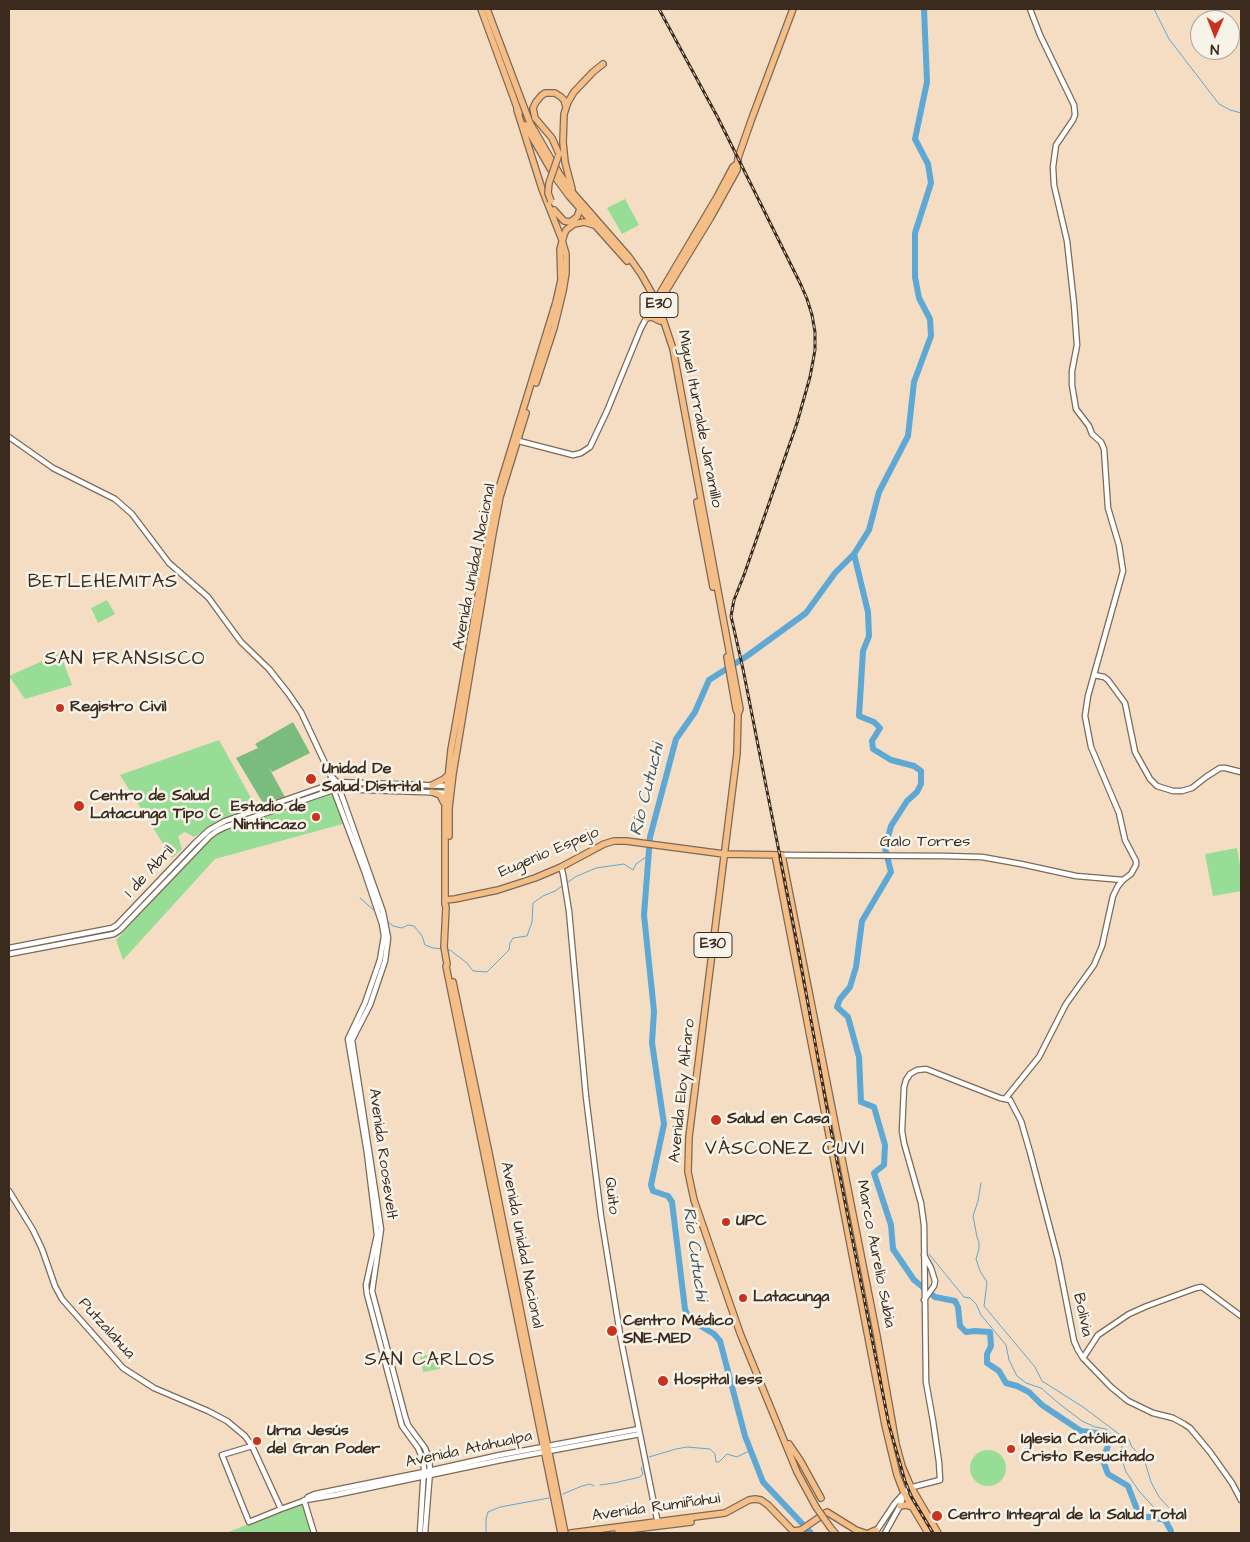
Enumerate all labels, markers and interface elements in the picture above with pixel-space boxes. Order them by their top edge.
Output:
north arrow [1190,10,1240,60]
text: N [1210,39,1219,59]
road number: E30 [640,292,678,318]
street label: Miguel Iturralde Jaramillo [672,328,726,510]
street label: Avenida Unidad Nacional [449,482,501,652]
district label: BETLEHEMITAS [26,572,180,594]
district label: SAN FRANSISCO [43,649,207,671]
place label: Registro Civil [70,698,166,718]
marker: Registro Civil [54,702,66,714]
water label: Río Cutuchi [626,742,670,838]
place label: Unidad De Salud Distrital [322,760,421,798]
marker: Unidad De Salud Distrital [304,772,318,786]
place label: Centro de Salud Latacunga Tipo C [90,787,221,825]
place label: Estadio de Nintincazo [231,798,306,836]
marker: Centro de Salud Latacunga Tipo C [72,799,86,813]
marker: Estadio de Nintincazo [310,811,322,823]
street label: Eugenio Espejo [496,823,602,883]
street label: Galo Torres [880,833,970,853]
street label: 1 de Abril [121,842,179,902]
road number: E30 [694,932,732,958]
street label: Avenida Eloy Alfaro [666,1018,700,1164]
street label: Avenida Roosevelt [363,1087,401,1221]
place label: Salud en Casa [727,1110,829,1130]
marker: Salud en Casa [709,1113,723,1127]
district label: VÁSCONEZ CUVI [703,1139,867,1161]
street label: Avenida Unidad Nacional [495,1160,547,1330]
street label: Quito [599,1176,623,1216]
street label: Marco Aurelio Subia [851,1179,899,1329]
water label: Río Cutuchi [677,1206,711,1302]
place label: UPC [736,1212,767,1232]
marker: UPC [720,1216,732,1228]
place label: Latacunga [753,1288,829,1308]
street label: Bolivia [1068,1291,1096,1339]
marker: Latacunga [737,1292,749,1304]
street label: Putzalahua [74,1294,138,1364]
place label: Centro Médico SNE-MED [623,1312,733,1350]
marker: Centro Médico SNE-MED [605,1324,619,1338]
district label: SAN CARLOS [363,1350,497,1372]
place label: Hospital Iess [674,1371,763,1391]
marker: Hospital Iess [656,1374,670,1388]
place label: Urna Jesús del Gran Poder [267,1422,380,1460]
street label: Avenida Atahualpa [404,1427,534,1473]
place label: Iglesia Católica Cristo Resucitado [1021,1430,1154,1468]
marker: Urna Jesús del Gran Poder [251,1435,263,1447]
marker: Iglesia Católica Cristo Resucitado [1005,1443,1017,1455]
street label: Avenida Rumiñahui [591,1489,721,1527]
place label: Centro Integral de la Salud Total [948,1506,1186,1526]
marker: Centro Integral de la Salud Total [930,1509,944,1523]

